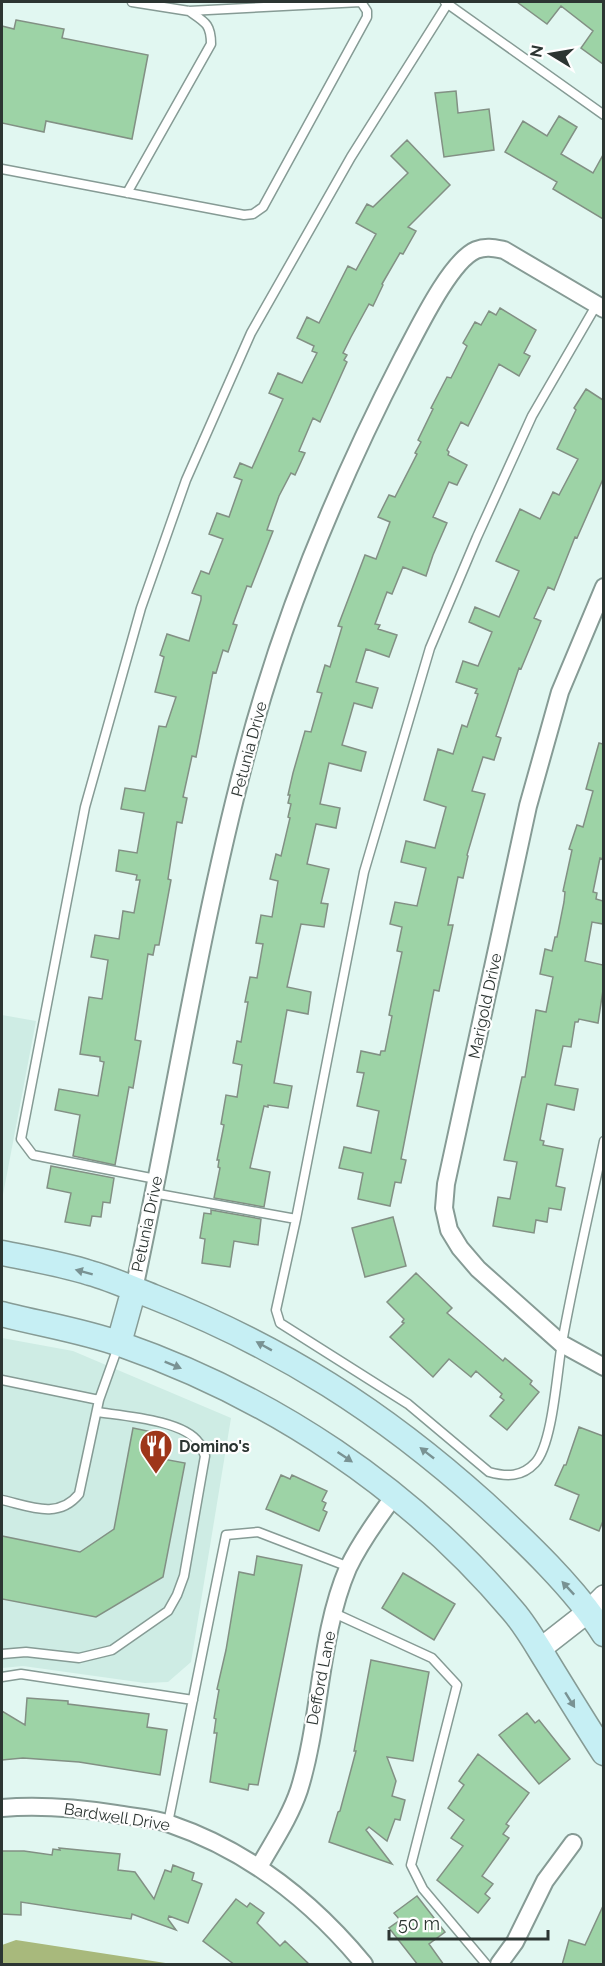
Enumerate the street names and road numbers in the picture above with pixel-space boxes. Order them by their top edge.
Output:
street label: Petunia Drive [227,699,271,799]
street label: Marigold Drive [465,951,505,1061]
street label: Petunia Drive [128,1174,166,1274]
street label: Defford Lane [303,1629,339,1727]
street label: Bardwell Drive [63,1799,171,1835]

